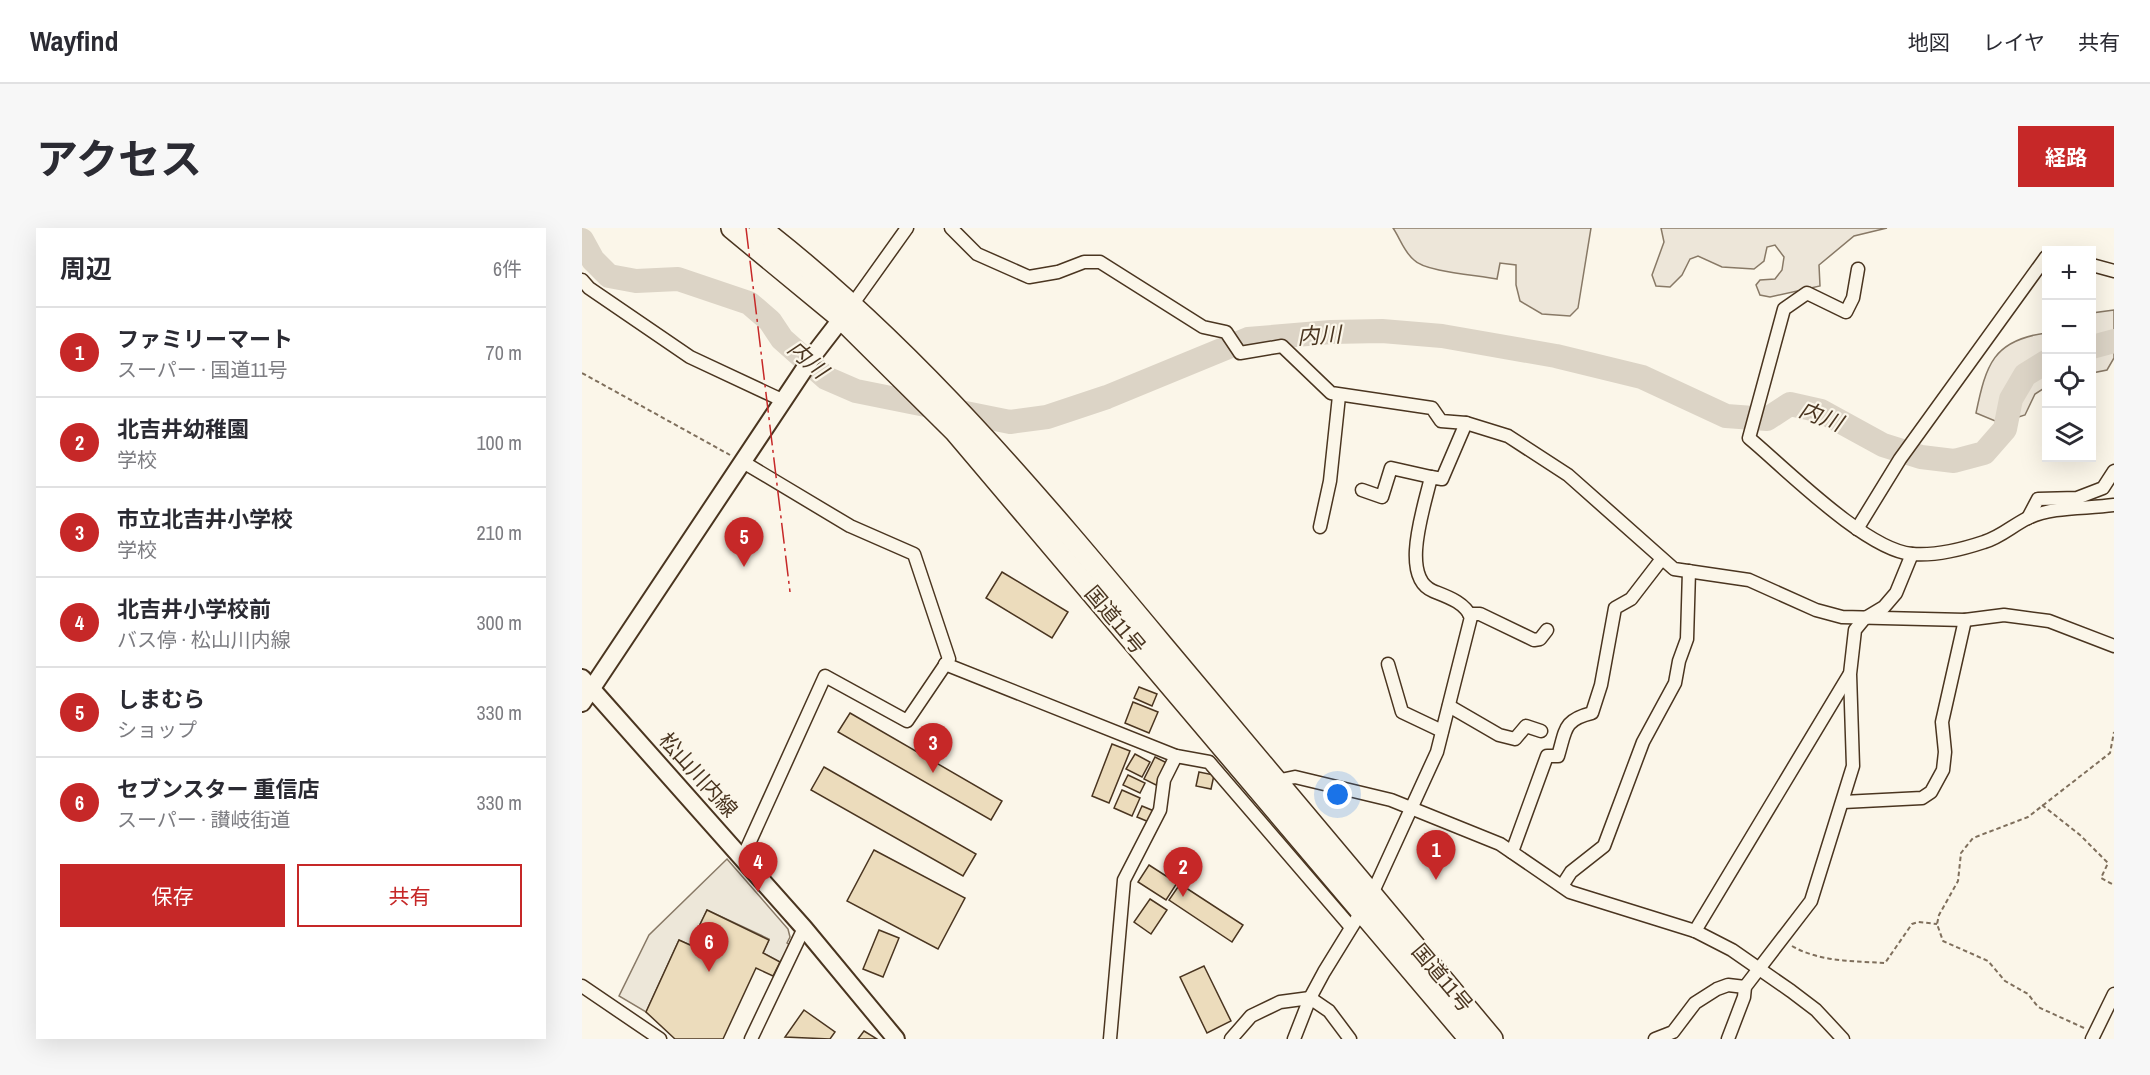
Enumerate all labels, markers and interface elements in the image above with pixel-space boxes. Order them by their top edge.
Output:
text: Wayfind [30,22,118,60]
text: 地図 [1908,28,1950,57]
text: レイヤ [1983,28,2045,57]
text: 共有 [2078,28,2120,57]
button: 経路 [2018,126,2114,187]
text: アクセス [36,131,202,187]
map controls [2042,246,2096,462]
button: + [2042,246,2096,300]
text: 周辺 [60,251,112,286]
text: 6件 [493,255,522,282]
button: − [2042,300,2096,354]
water label: 内川 [1296,319,1344,351]
text: ファミリーマート [117,324,293,354]
water label: 内川 [782,333,836,386]
text: 1 [75,339,84,366]
text: 70 m [486,339,522,366]
button: locate [2042,354,2096,408]
text: スーパー · 国道11号 [117,356,288,383]
water label: 内川 [1795,394,1849,439]
button: layers [2042,408,2096,462]
text: 北吉井幼稚園 [117,414,249,444]
text: 2 [75,429,84,456]
text: 100 m [476,429,522,456]
text: 学校 [117,446,157,473]
text: 市立北吉井小学校 [117,504,293,534]
pin: 5 [724,518,764,567]
text: 3 [75,519,84,546]
text: 210 m [476,519,522,546]
text: 学校 [117,536,157,563]
street label: 国道11号 [1078,579,1152,660]
text: 北吉井小学校前 [117,594,271,624]
text: 4 [75,609,84,636]
text: 300 m [476,609,522,636]
text: バス停 · 松山川内線 [117,626,291,653]
text: しまむら [117,684,205,714]
text: 5 [75,699,84,726]
text: 330 m [476,699,522,726]
text: ショップ [117,716,197,743]
pin: 3 [914,724,952,773]
street label: 松山川内線 [652,726,744,823]
text: セブンスター 重信店 [117,774,320,804]
your location [1323,780,1352,809]
text: 6 [75,789,84,816]
text: 330 m [476,789,522,816]
text: スーパー · 讃岐街道 [117,806,290,833]
pin: 1 [1416,830,1456,880]
pin: 4 [738,842,777,892]
pin: 2 [1164,848,1202,897]
button: 保存 [60,864,285,927]
button: 共有 [297,864,522,927]
pin: 6 [690,922,728,972]
street label: 国道11号 [1405,937,1479,1018]

